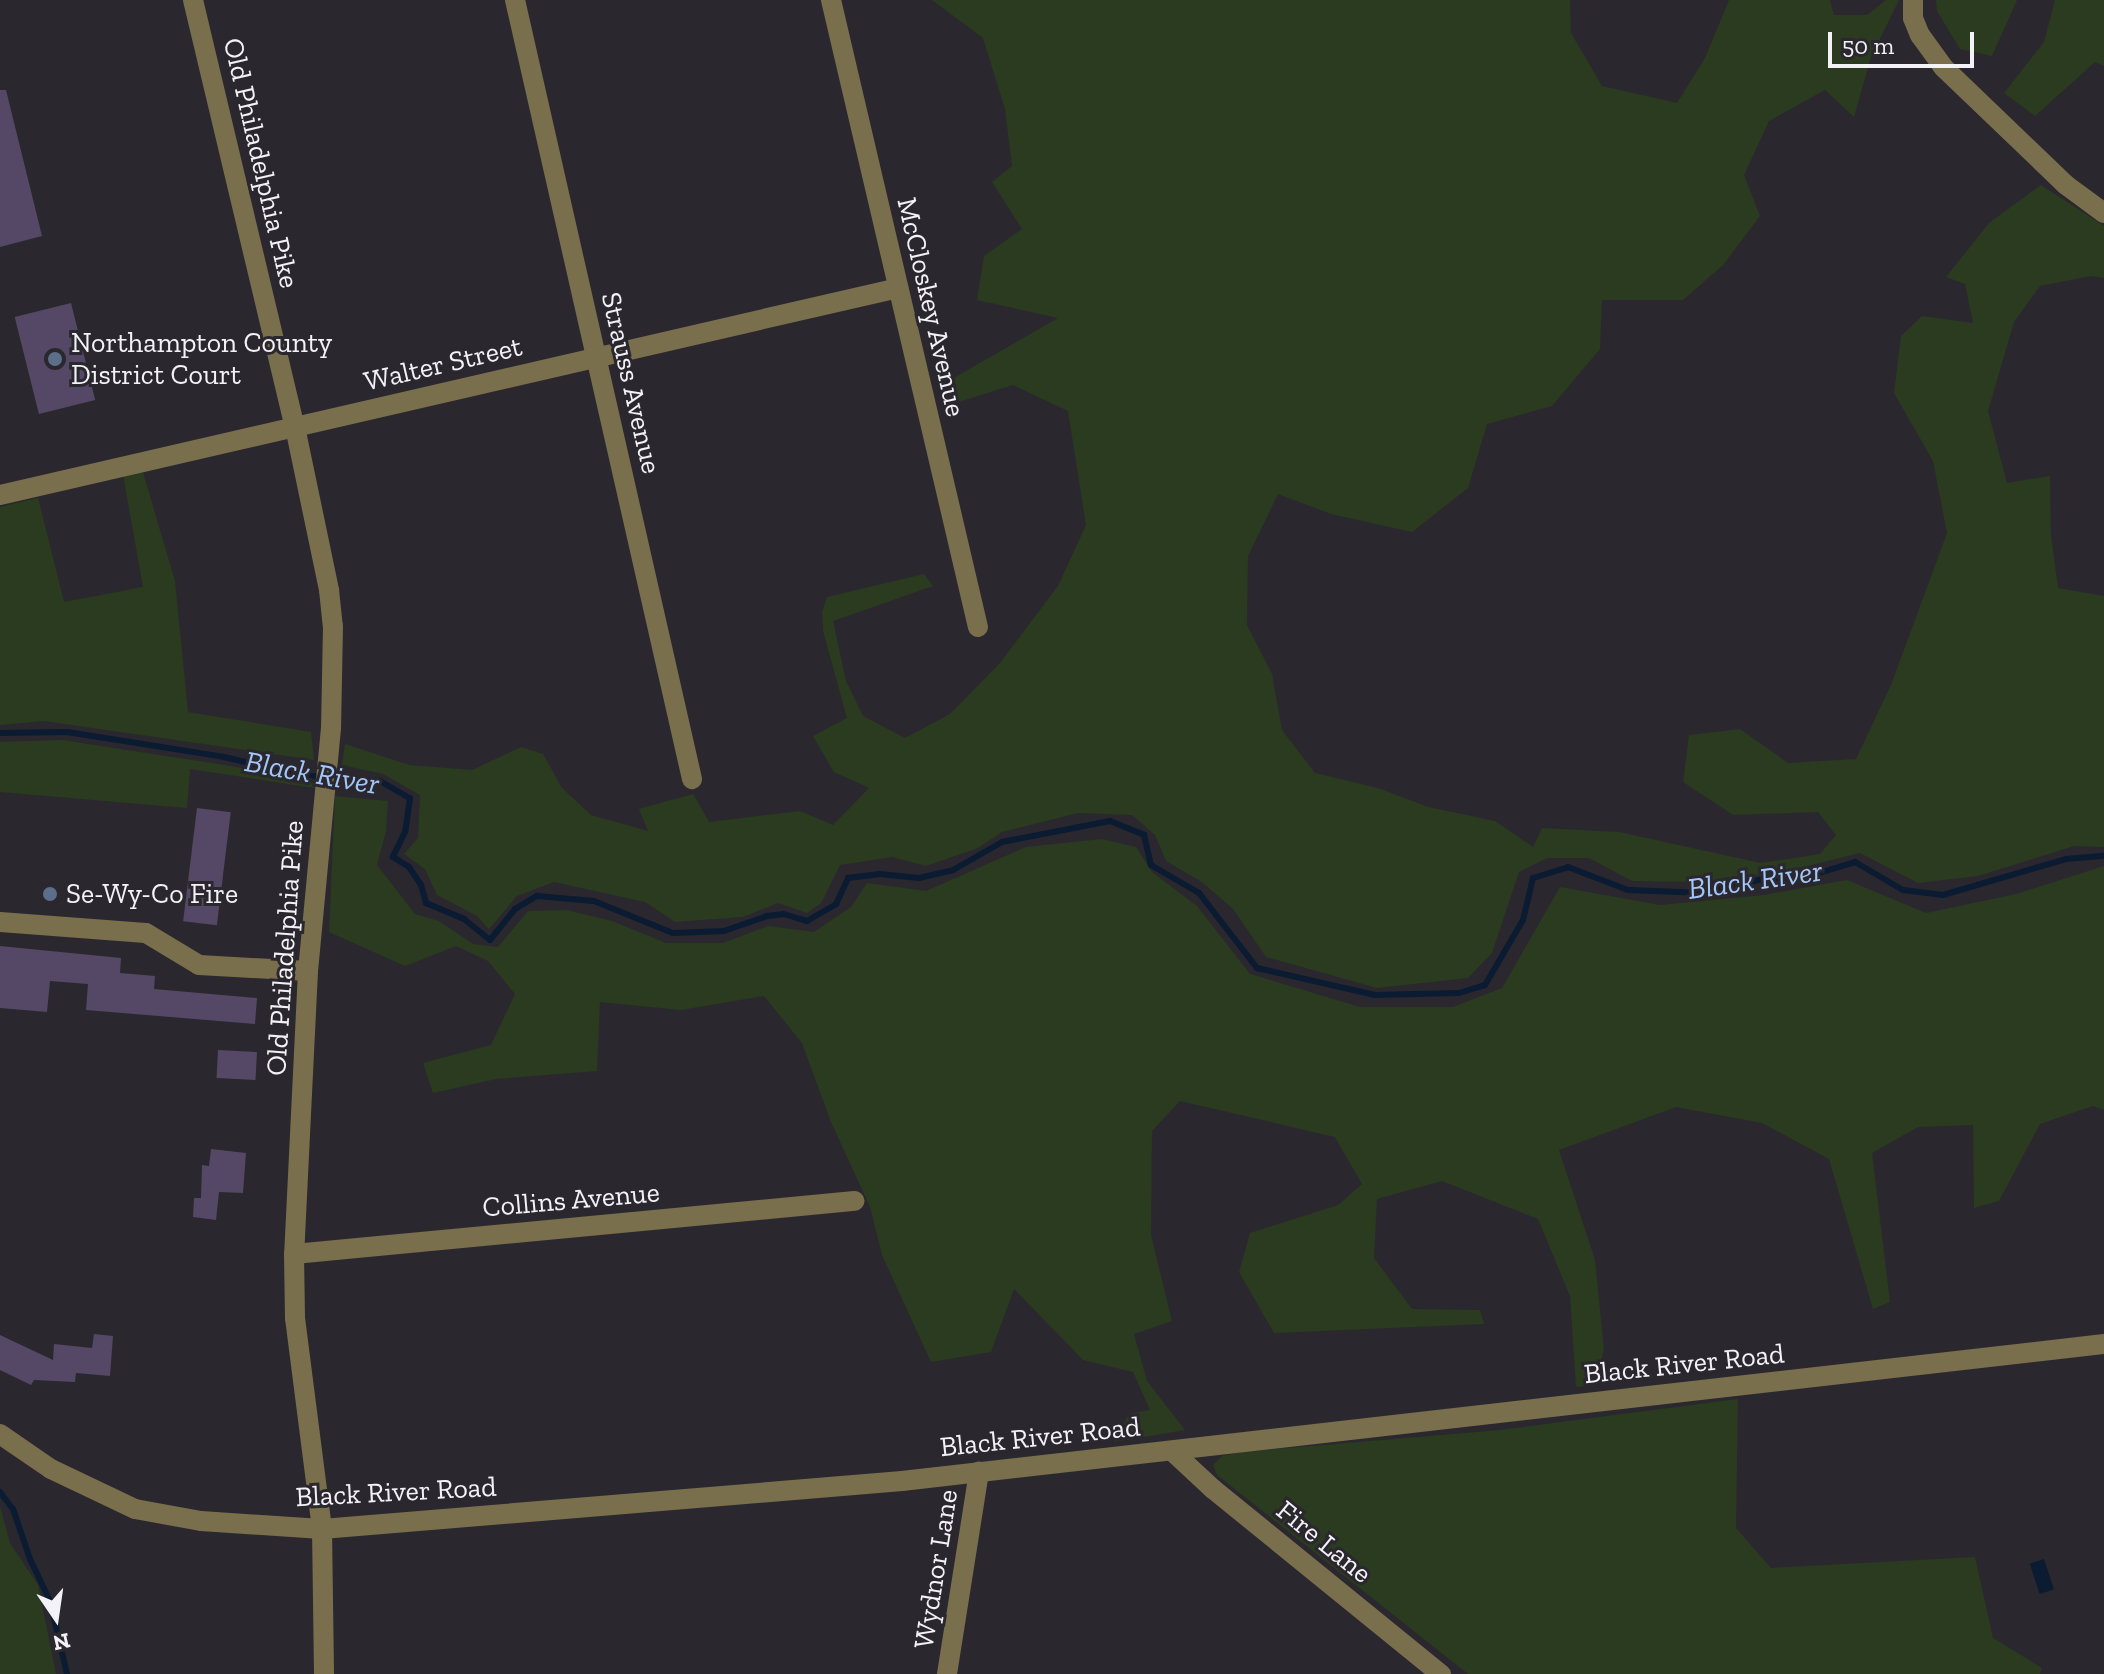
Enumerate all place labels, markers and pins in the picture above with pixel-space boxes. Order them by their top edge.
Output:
place label: Northampton County District Court [71,326,332,392]
marker: Northampton County District Court [46,350,64,368]
place label: Se-Wy-Co Fire [66,877,238,911]
marker: Se-Wy-Co Fire [41,885,59,903]

